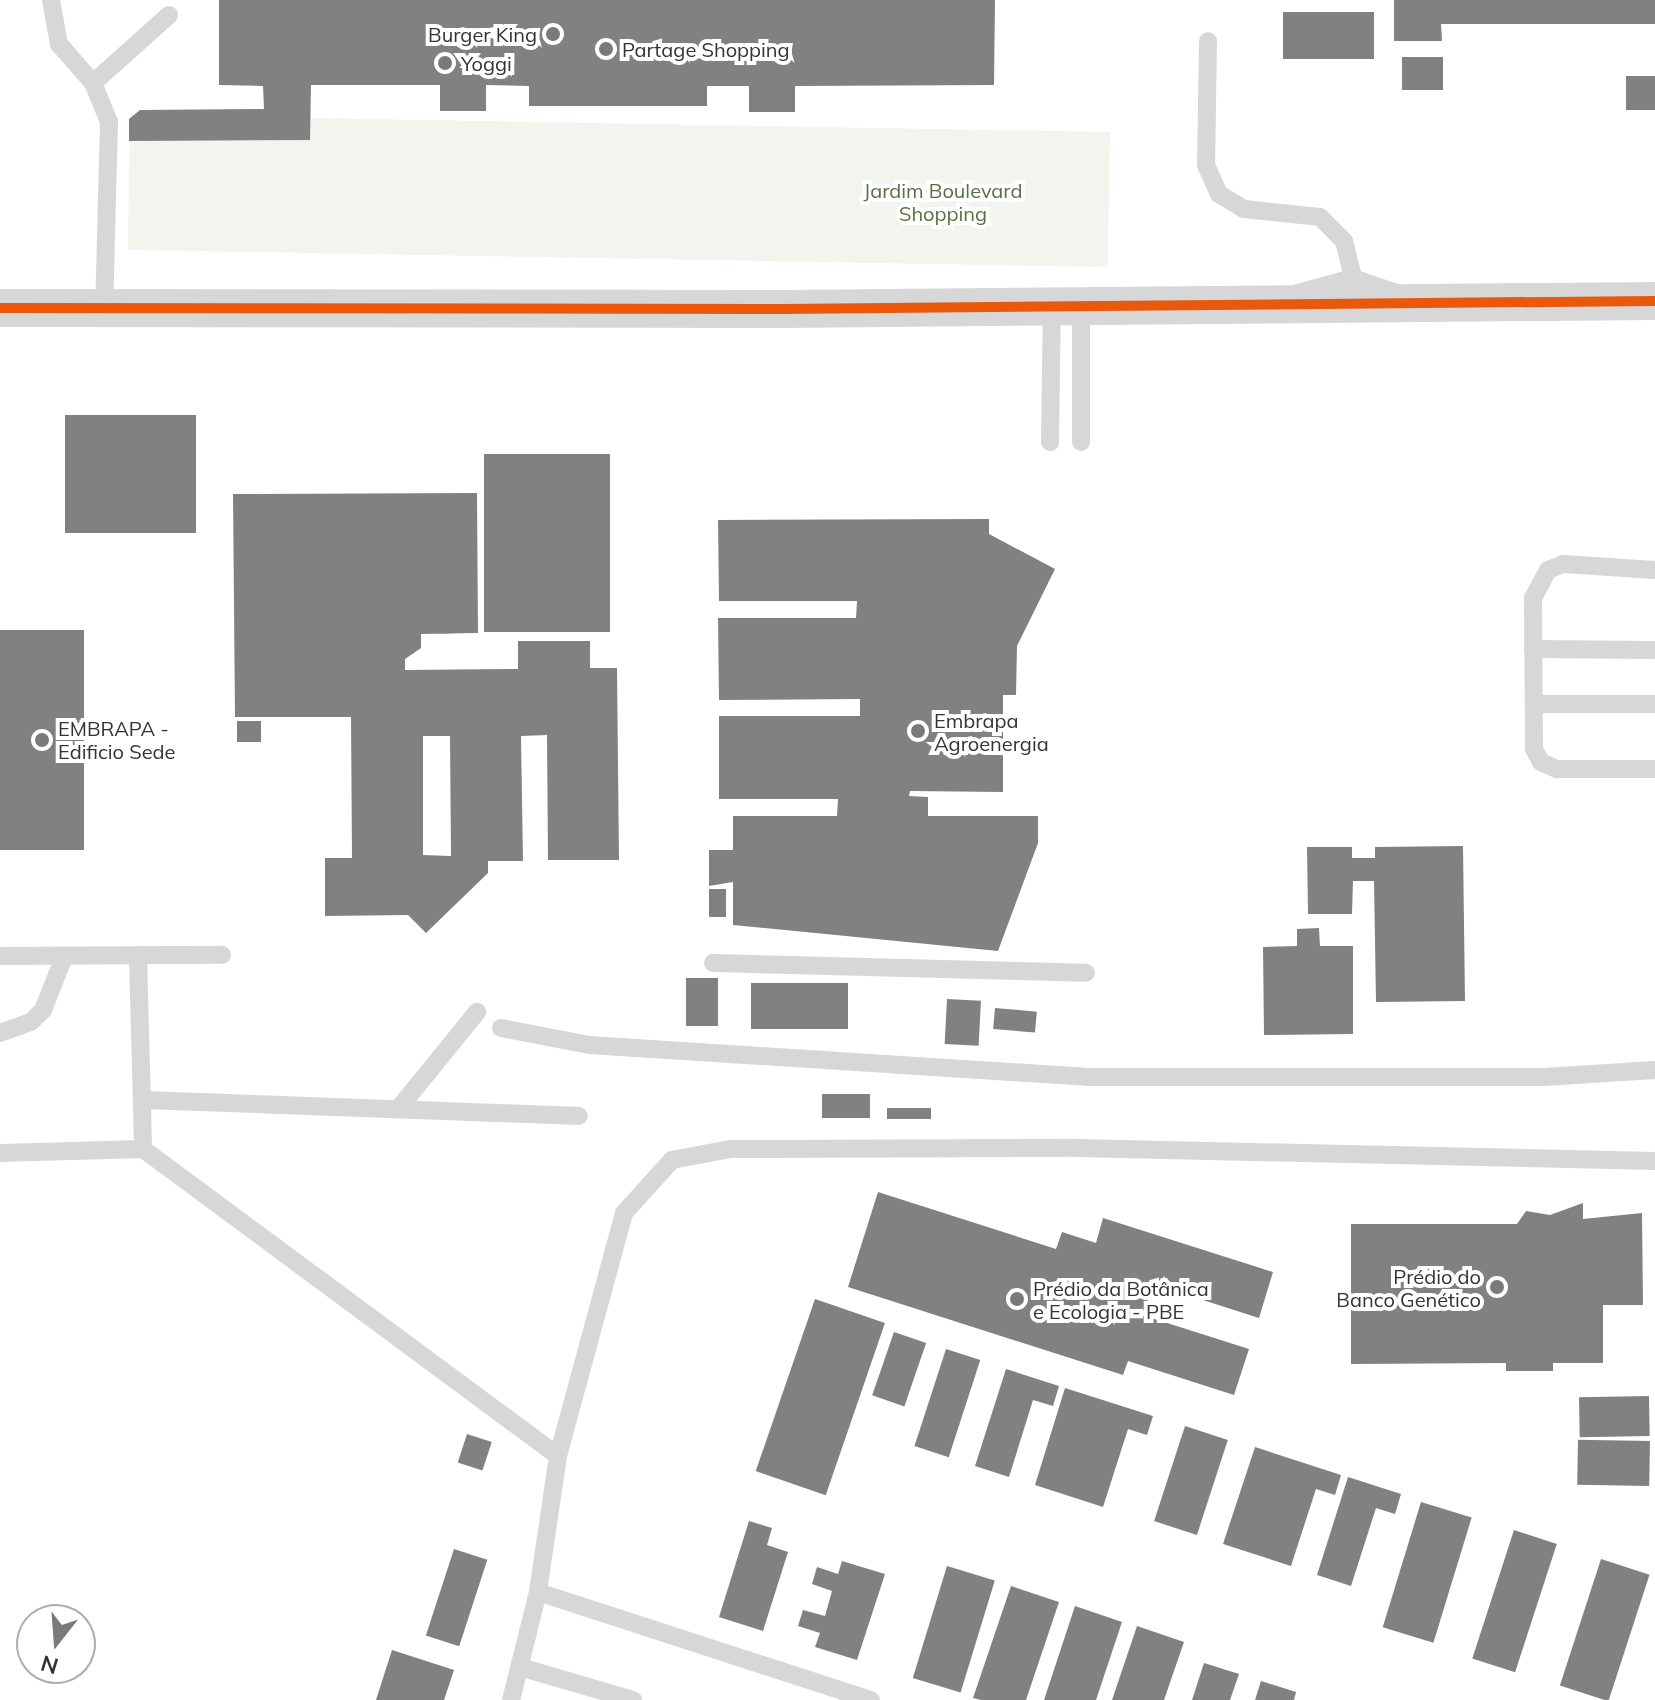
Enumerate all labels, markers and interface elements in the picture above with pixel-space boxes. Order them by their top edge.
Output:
place label: Burger King [428,22,537,46]
marker: Burger King [544,25,562,43]
place label: Partage Shopping [622,37,790,61]
marker: Partage Shopping [597,40,615,58]
place label: Yoggi [461,51,512,75]
marker: Yoggi [436,54,454,72]
park label: Jardim Boulevard Shopping [864,178,1022,225]
place label: Embrapa Agroenergia [934,708,1049,755]
place label: EMBRAPA - Edificio Sede [58,716,175,763]
marker: Embrapa Agroenergia [909,722,927,740]
marker: EMBRAPA - Edificio Sede [33,731,51,749]
place label: Prédio do Banco Genético [1336,1264,1481,1311]
place label: Prédio da Botânica e Ecologia - PBE [1033,1276,1209,1323]
marker: Prédio do Banco Genético [1488,1278,1506,1296]
marker: Prédio da Botânica e Ecologia - PBE [1008,1290,1026,1308]
north arrow [16,1604,96,1684]
text: N [38,1649,62,1681]

